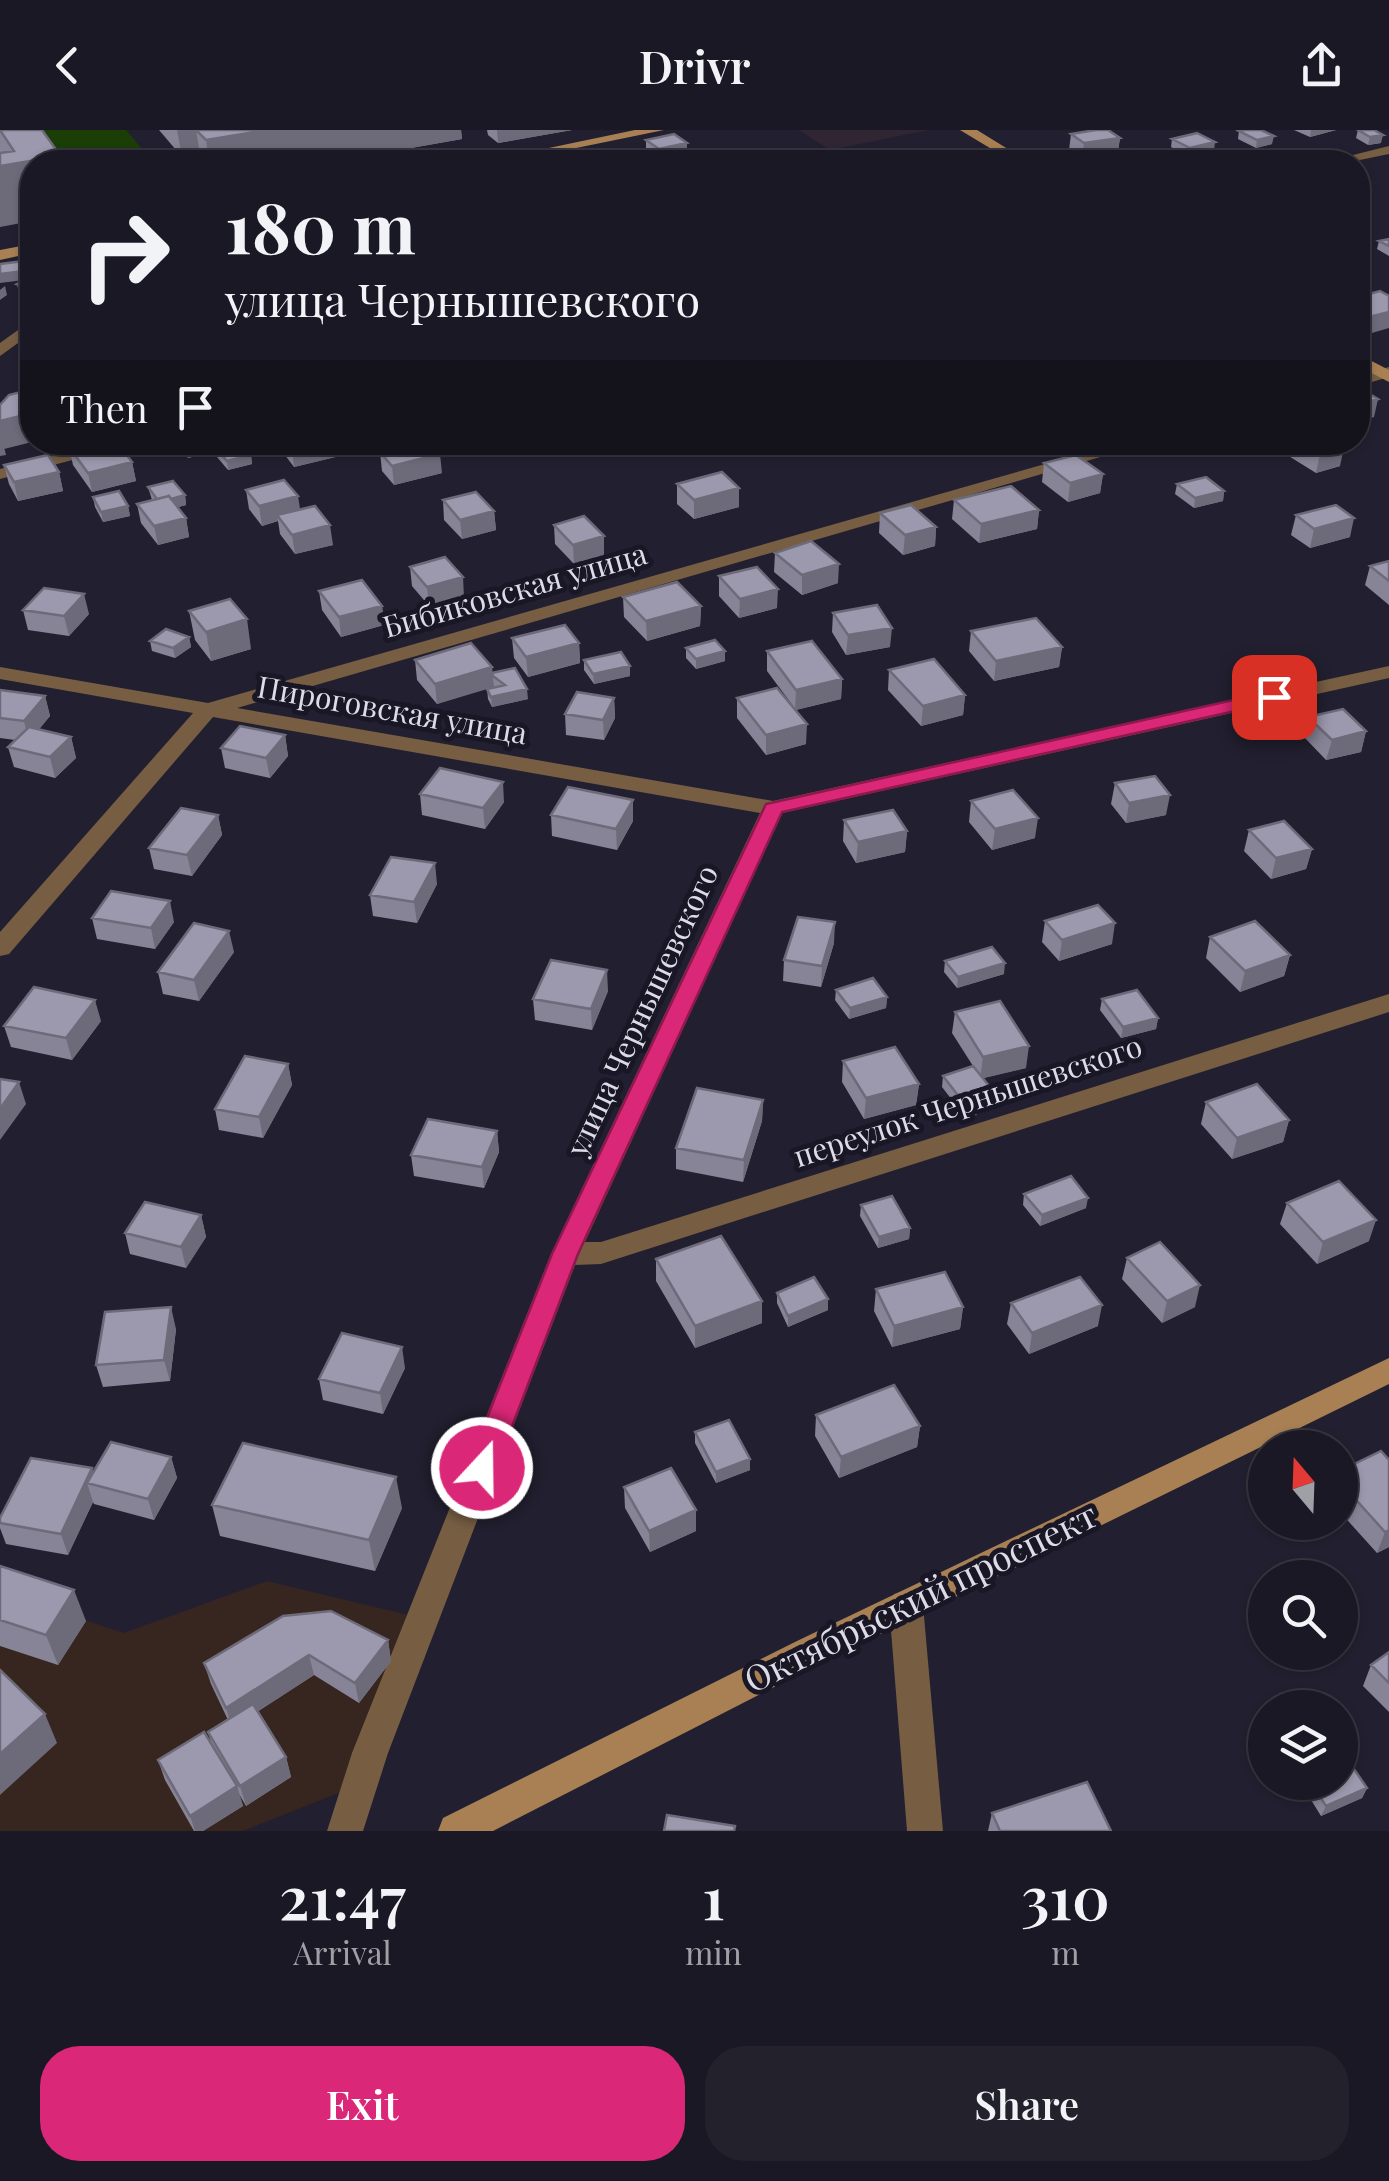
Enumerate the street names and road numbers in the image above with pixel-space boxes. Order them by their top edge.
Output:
street label: Бибиковская улица [378,532,651,646]
street label: Пироговская улица [254,666,530,752]
street label: улица Чернышевского [556,858,726,1163]
street label: переулок Чернышевского [788,1025,1147,1175]
street label: Октябрьский проспект [736,1490,1104,1702]

